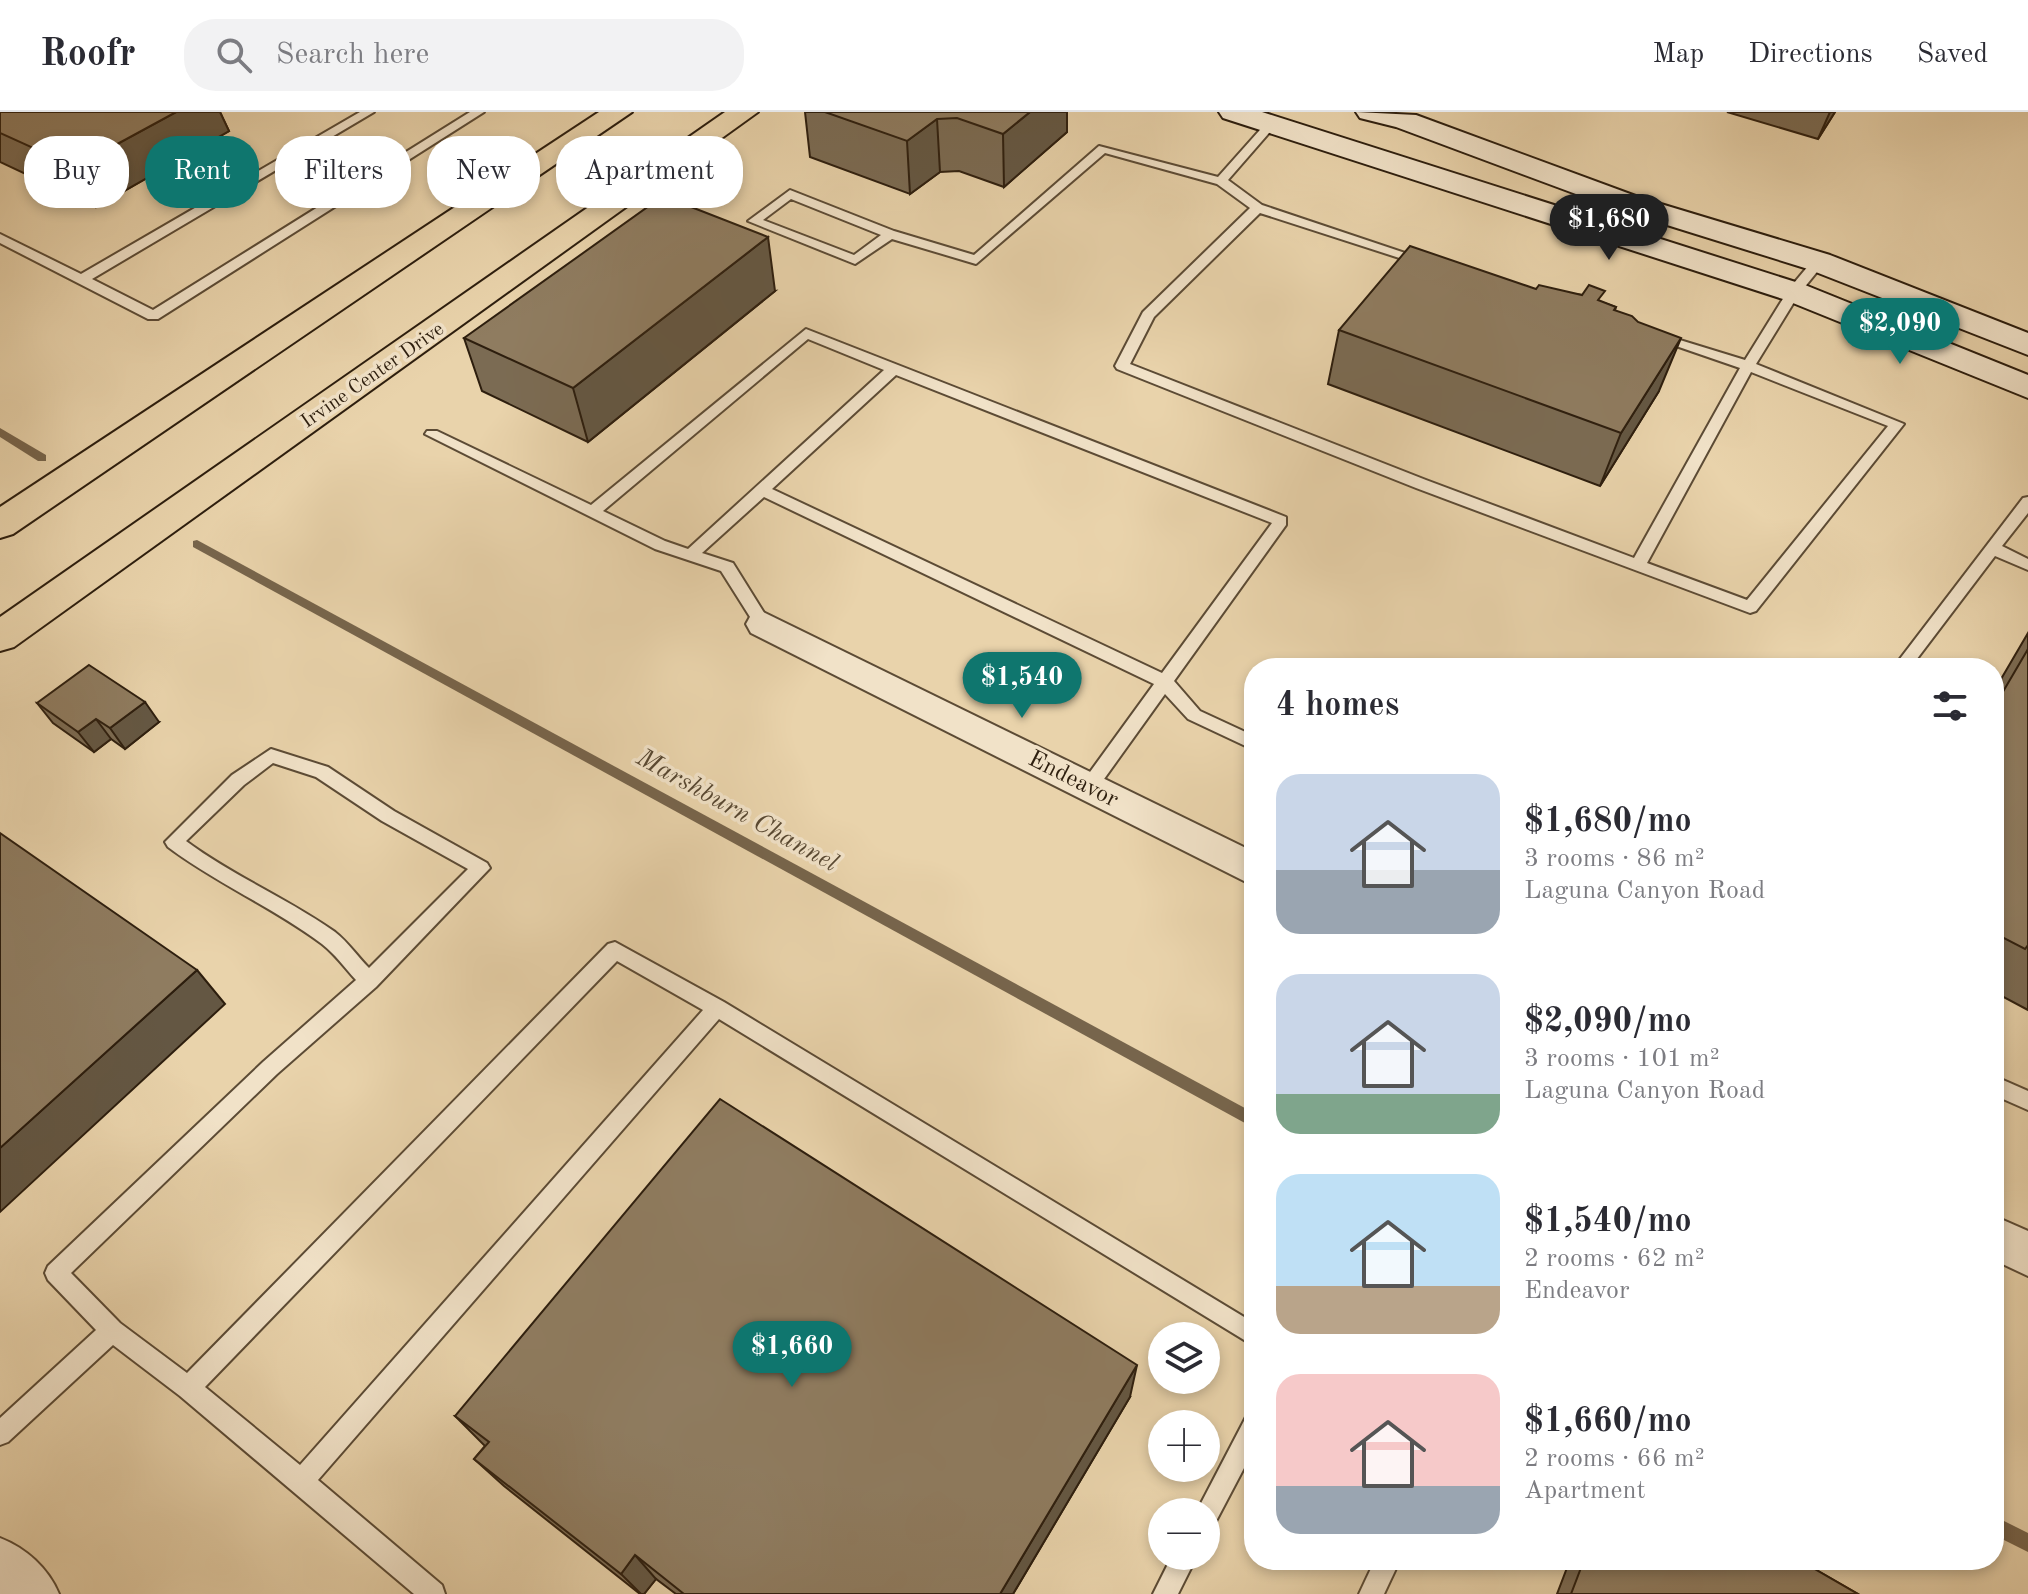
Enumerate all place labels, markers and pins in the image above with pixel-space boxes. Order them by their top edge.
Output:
pin: $1,680 [1544,194,1674,262]
pin: $2,090 [1835,298,1965,366]
pin: $1,540 [957,652,1087,720]
pin: $1,660 [727,1321,857,1389]

